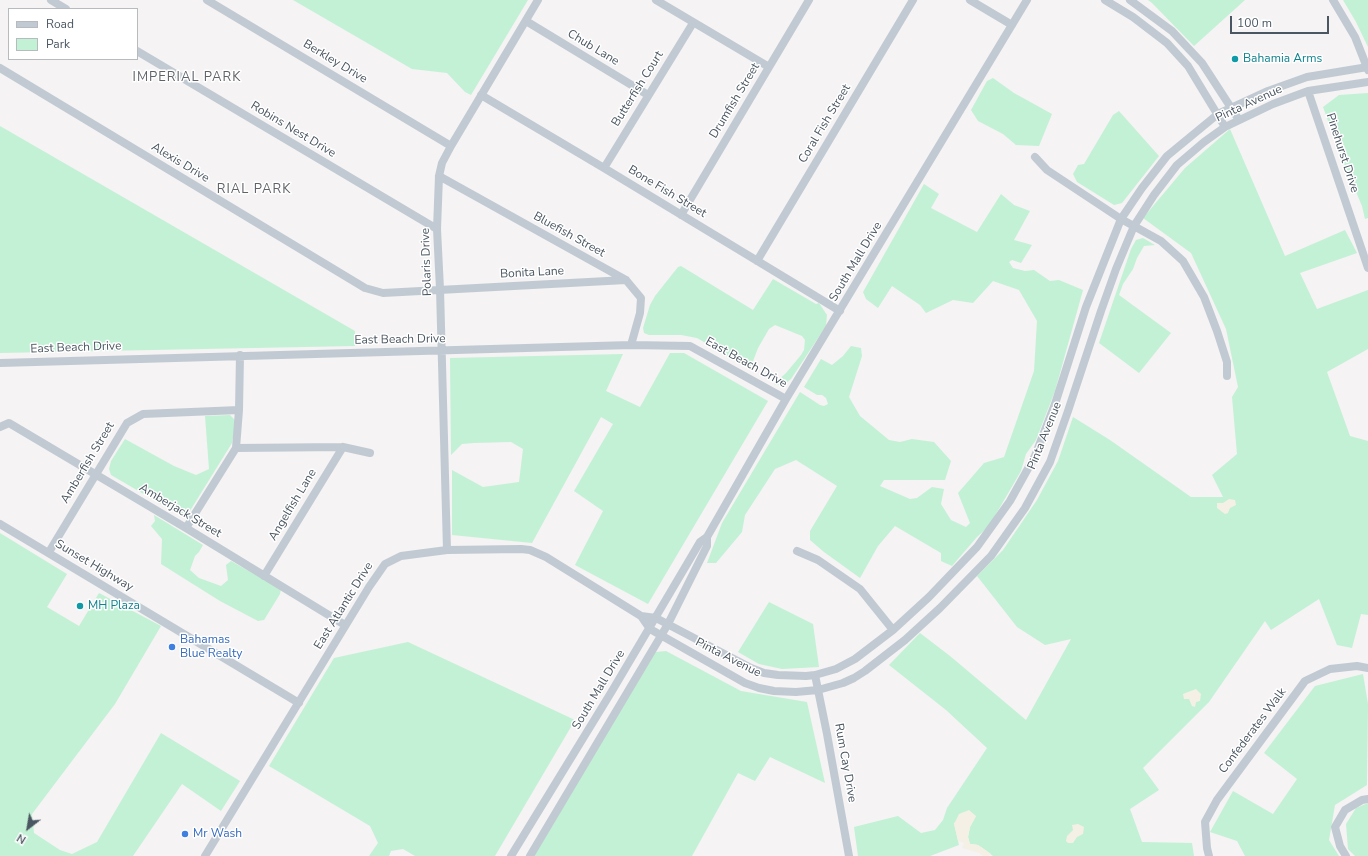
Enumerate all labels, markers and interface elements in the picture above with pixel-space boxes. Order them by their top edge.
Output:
legend [8,8,138,60]
scale bar [1232,8,1331,34]
text: 100 m [1237,15,1272,31]
text: Road [46,16,74,32]
street label: Chub Lane [565,27,621,69]
text: Park [46,36,70,52]
street label: Berkley Drive [300,37,370,87]
street label: Butterfish Court [609,49,667,129]
place label: Bahamia Arms [1243,52,1322,66]
marker: Bahamia Arms [1230,54,1240,64]
street label: Drumfish Street [707,61,763,141]
district label: IMPERIAL PARK [133,70,241,86]
street label: Coral Fish Street [796,82,854,166]
street label: Pinta Avenue [1213,82,1285,126]
street label: Robins Nest Drive [248,99,338,161]
street label: Pinehurst Drive [1322,111,1362,195]
street label: Alexis Drive [148,140,212,186]
street label: Bone Fish Street [625,163,709,221]
district label: RIAL PARK [217,182,291,198]
street label: Bluefish Street [531,209,607,261]
street label: South Mall Drive [827,220,885,304]
street label: Polaris Drive [419,228,435,296]
street label: Bonita Lane [500,264,564,282]
street label: East Beach Drive [354,332,446,348]
street label: East Beach Drive [703,335,789,391]
street label: East Beach Drive [30,339,122,357]
street label: Pinta Avenue [1025,400,1065,472]
street label: Amberfish Street [58,420,118,506]
street label: Angelfish Lane [266,467,320,543]
street label: Amberjack Street [136,481,224,541]
street label: Sunset Highway [52,537,136,595]
street label: East Atlantic Drive [311,560,377,652]
place label: MH Plaza [88,599,140,613]
marker: MH Plaza [75,601,85,611]
place label: Bahamas Blue Realty [180,633,242,661]
street label: Pinta Avenue [693,635,763,681]
marker: Bahamas Blue Realty [167,642,177,652]
street label: South Mall Drive [570,648,628,732]
street label: Confederates Walk [1216,685,1290,777]
street label: Rum Cay Drive [831,722,859,804]
north arrow [8,808,48,848]
place label: Mr Wash [193,827,242,841]
marker: Mr Wash [180,829,190,839]
text: N [14,830,29,847]

